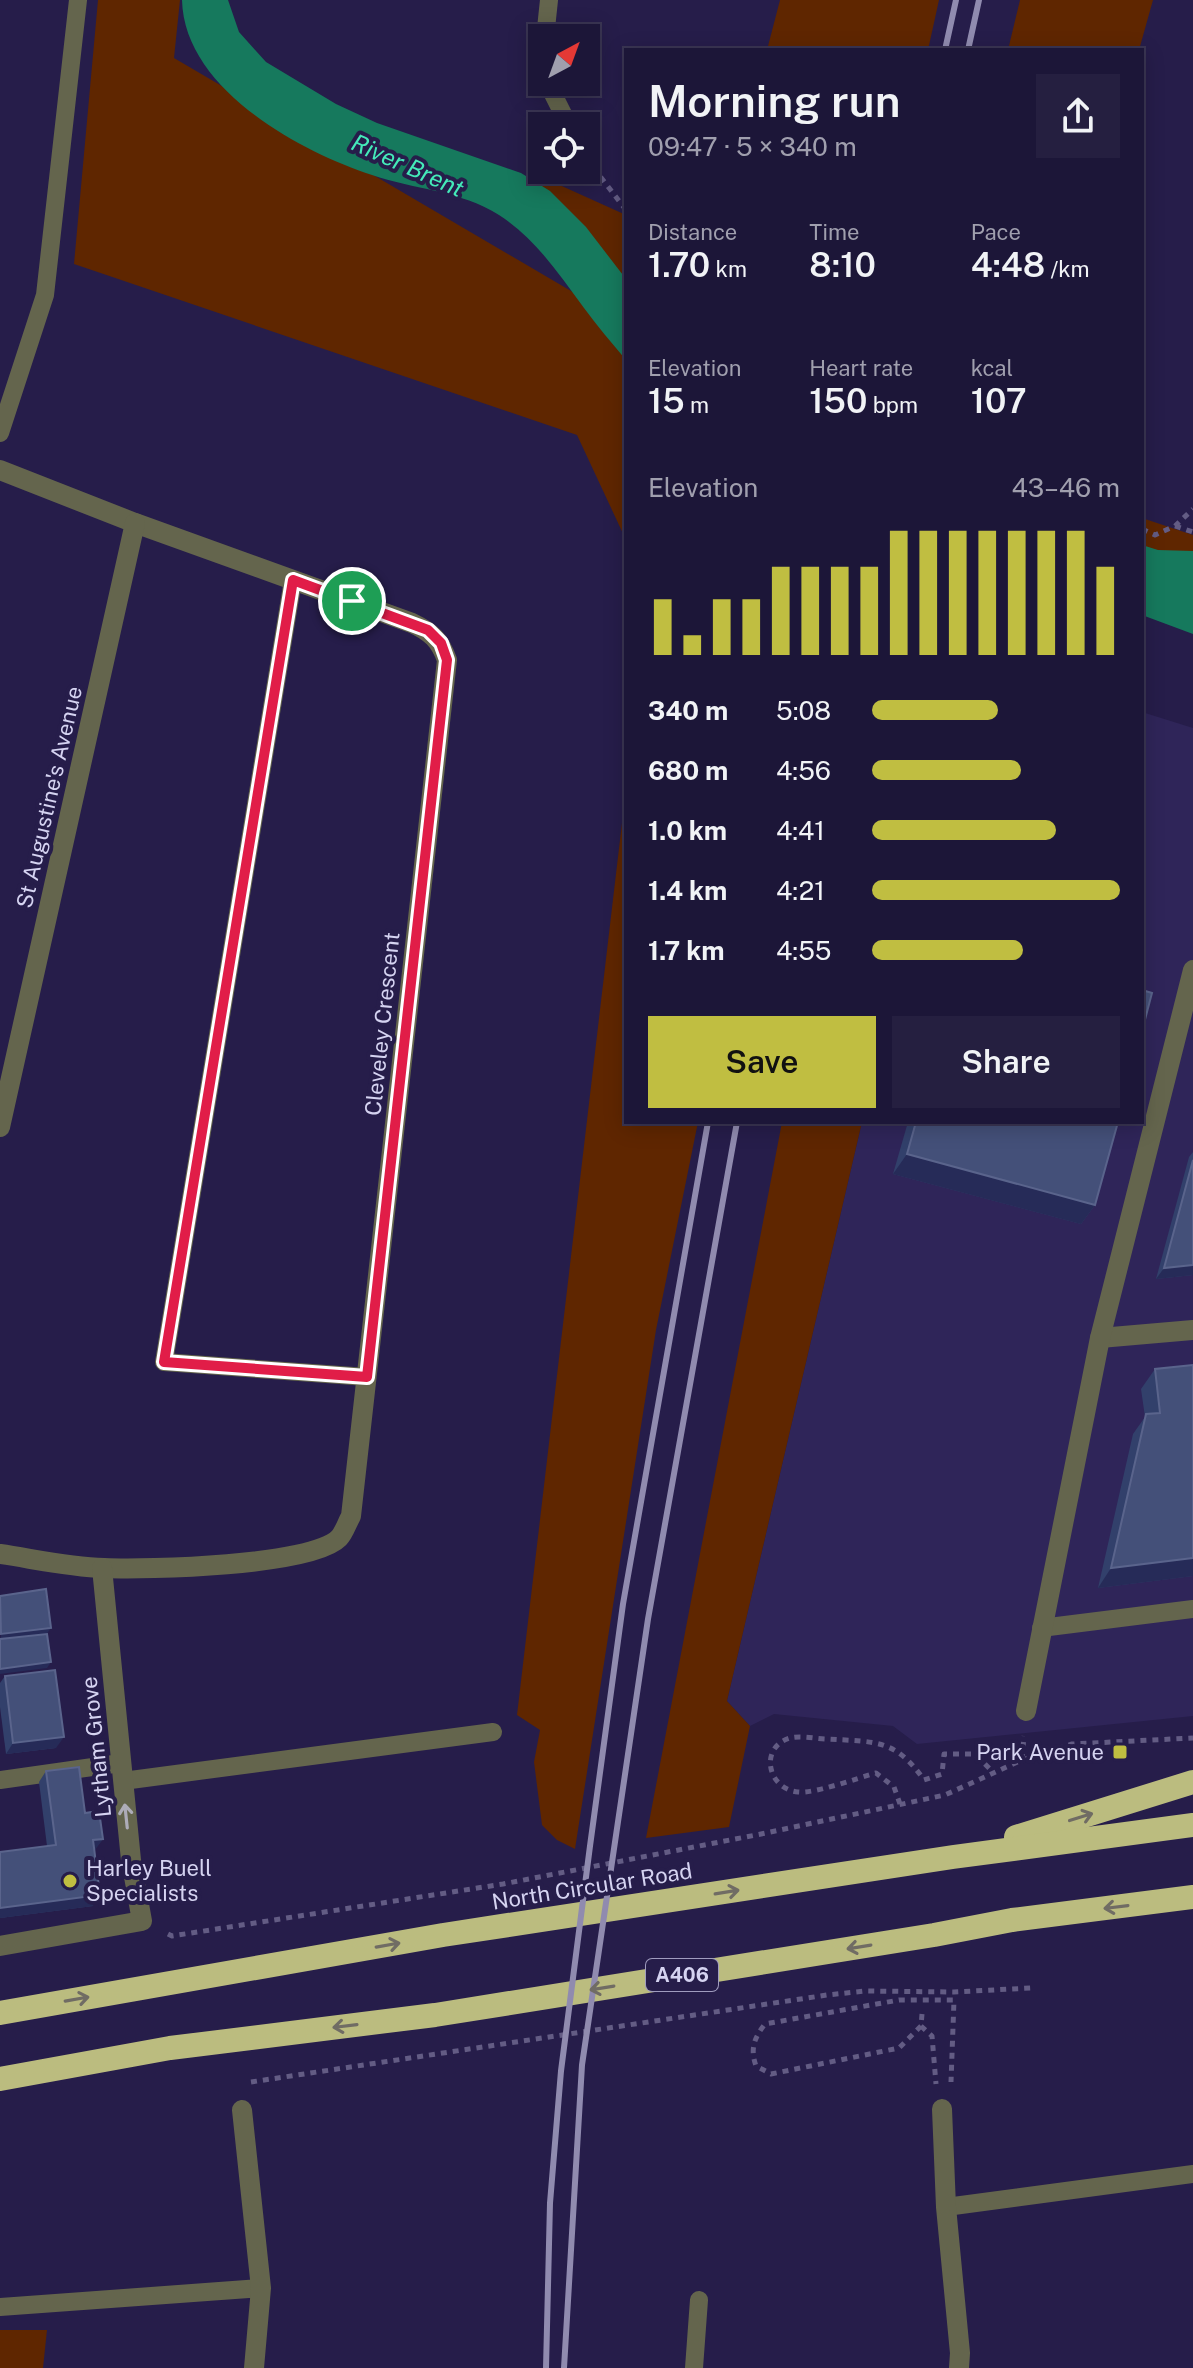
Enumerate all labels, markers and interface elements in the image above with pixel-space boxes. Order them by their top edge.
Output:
north arrow [528,24,600,96]
map controls [528,24,600,184]
button: share [1036,74,1120,158]
text: Morning run [648,75,901,127]
button: locate [528,112,600,184]
water label: River Brent [348,128,468,202]
text: 09:47 · 5 × 340 m [648,131,857,162]
text: Distance [648,219,737,245]
text: Time [809,219,859,245]
text: Pace [971,219,1021,245]
text: 1.70 [648,245,710,285]
text: 8:10 [809,245,876,285]
text: 4:48 [971,245,1045,285]
text: km [710,256,747,282]
text: /km [1045,256,1090,282]
text: Elevation [648,355,741,381]
text: Heart rate [809,355,913,381]
text: kcal [971,355,1013,381]
text: 15 [648,381,685,421]
text: 150 [809,381,867,421]
text: 107 [971,381,1027,421]
text: m [685,392,709,418]
text: bpm [867,392,918,418]
text: Elevation [648,472,758,503]
text: 43–46 m [1012,472,1120,503]
pin [318,567,386,635]
icon: arrive [330,579,374,623]
street label: St Augustine's Avenue [11,683,87,911]
text: 340 m [648,695,728,726]
text: 5:08 [776,695,831,726]
text: 680 m [648,755,728,786]
text: 4:56 [776,755,831,786]
text: 1.0 km [648,815,727,846]
text: 4:41 [776,815,825,846]
text: 1.4 km [648,875,727,906]
text: 4:21 [776,875,825,906]
street label: Cleveley Crescent [359,931,405,1117]
text: 1.7 km [648,935,725,966]
text: 4:55 [776,935,832,966]
button: Save [648,1016,876,1108]
button: Share [892,1016,1120,1108]
street label: Lytham Grove [76,1675,116,1819]
place label: Park Avenue [976,1739,1104,1765]
marker: Park Avenue [1111,1743,1129,1761]
one-way arrow [119,1803,134,1830]
one-way arrow [1067,1809,1093,1824]
place label: Harley Buell Specialists [86,1855,212,1906]
street label: North Circular Road [490,1857,694,1915]
marker: Harley Buell Specialists [61,1872,79,1890]
one-way arrow [714,1884,739,1899]
one-way arrow [1104,1900,1129,1915]
one-way arrow [375,1936,400,1951]
one-way arrow [847,1940,872,1955]
road number: A406 [646,1959,718,1991]
one-way arrow [590,1981,615,1996]
one-way arrow [64,1991,89,2006]
one-way arrow [332,2018,359,2033]

